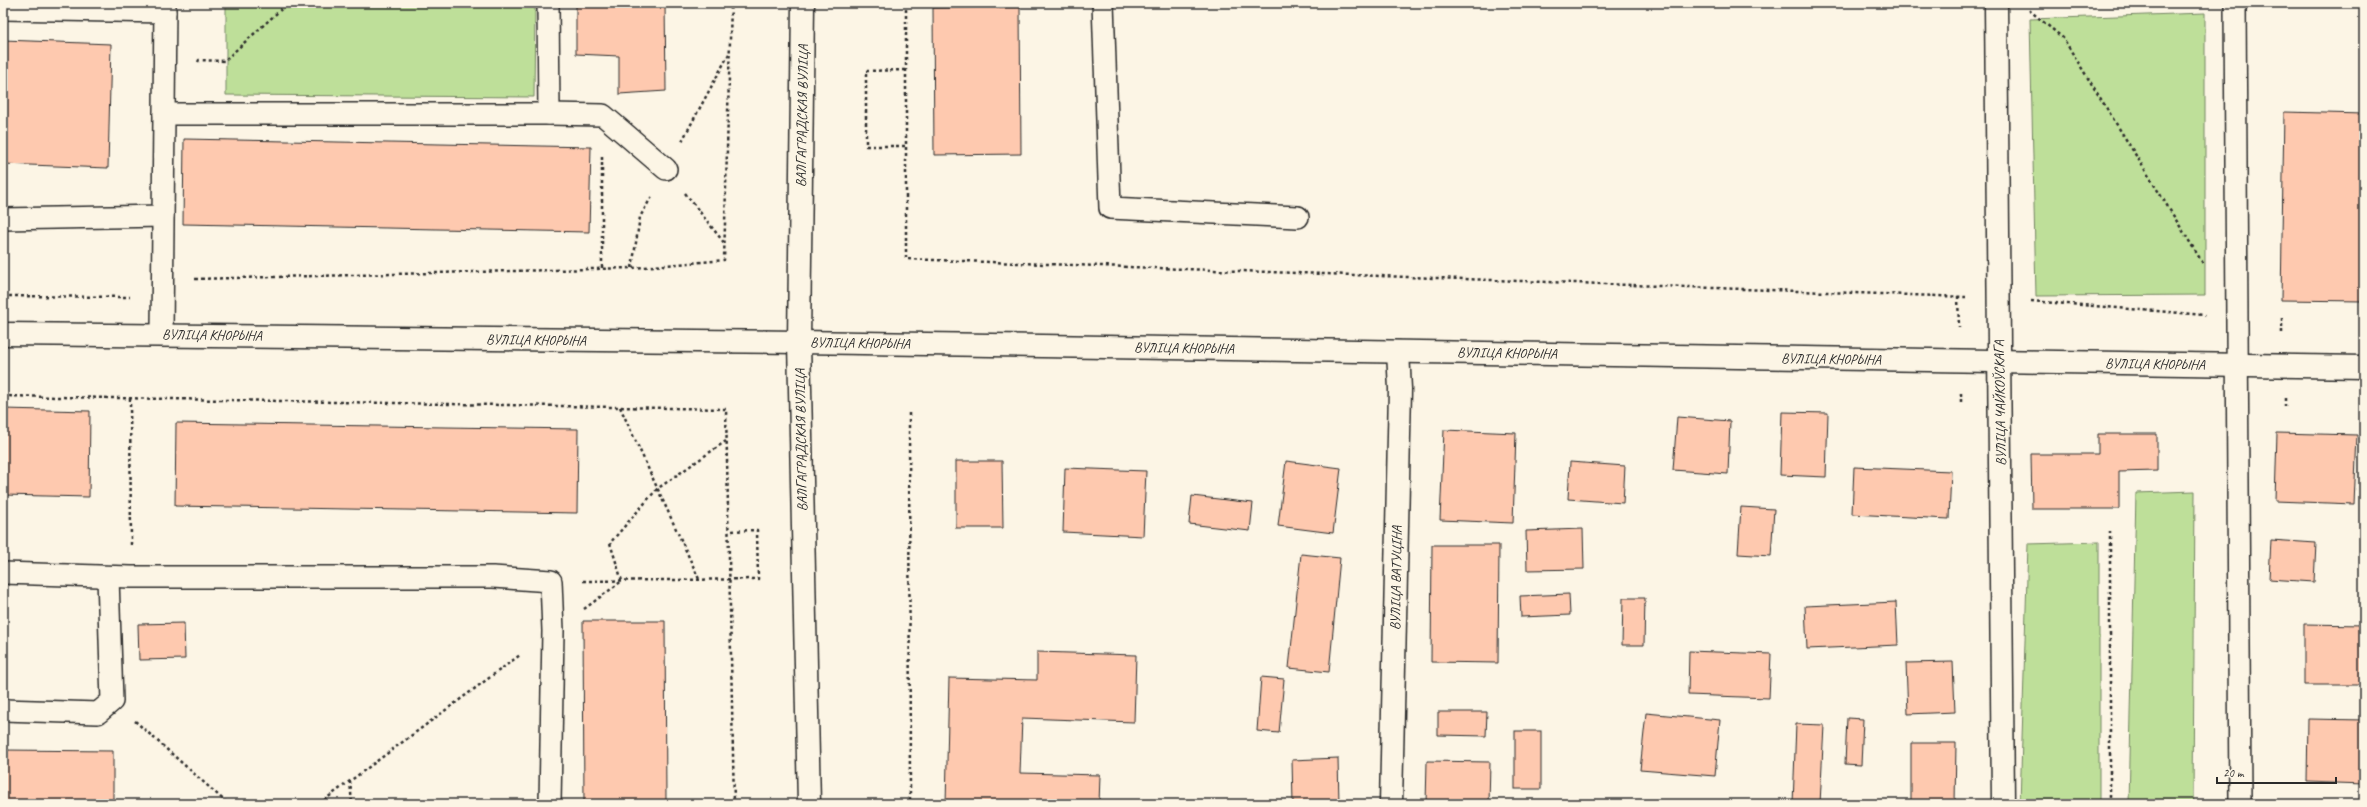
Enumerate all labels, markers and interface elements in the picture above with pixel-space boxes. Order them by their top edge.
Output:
street label: ВАЛГАГРАДСКАЯ ВУЛІЦА [792,44,812,187]
street label: ВУЛІЦА КНОРЫНА [162,326,263,344]
street label: ВУЛІЦА КНОРЫНА [486,331,587,349]
street label: ВУЛІЦА КНОРЫНА [810,334,911,352]
street label: ВУЛІЦА КНОРЫНА [1134,339,1235,357]
street label: ВУЛІЦА ЧАЙКОЎСКАГА [1990,339,2010,466]
street label: ВУЛІЦА КНОРЫНА [1457,344,1558,362]
street label: ВУЛІЦА КНОРЫНА [1781,350,1882,368]
street label: ВУЛІЦА КНОРЫНА [2105,355,2206,373]
street label: ВАЛГАГРАДСКАЯ ВУЛІЦА [791,368,811,511]
street label: ВУЛІЦА ВАТУЦІНА [1387,525,1405,630]
scale bar [2217,759,2336,785]
text: 20 m [2223,765,2245,781]

